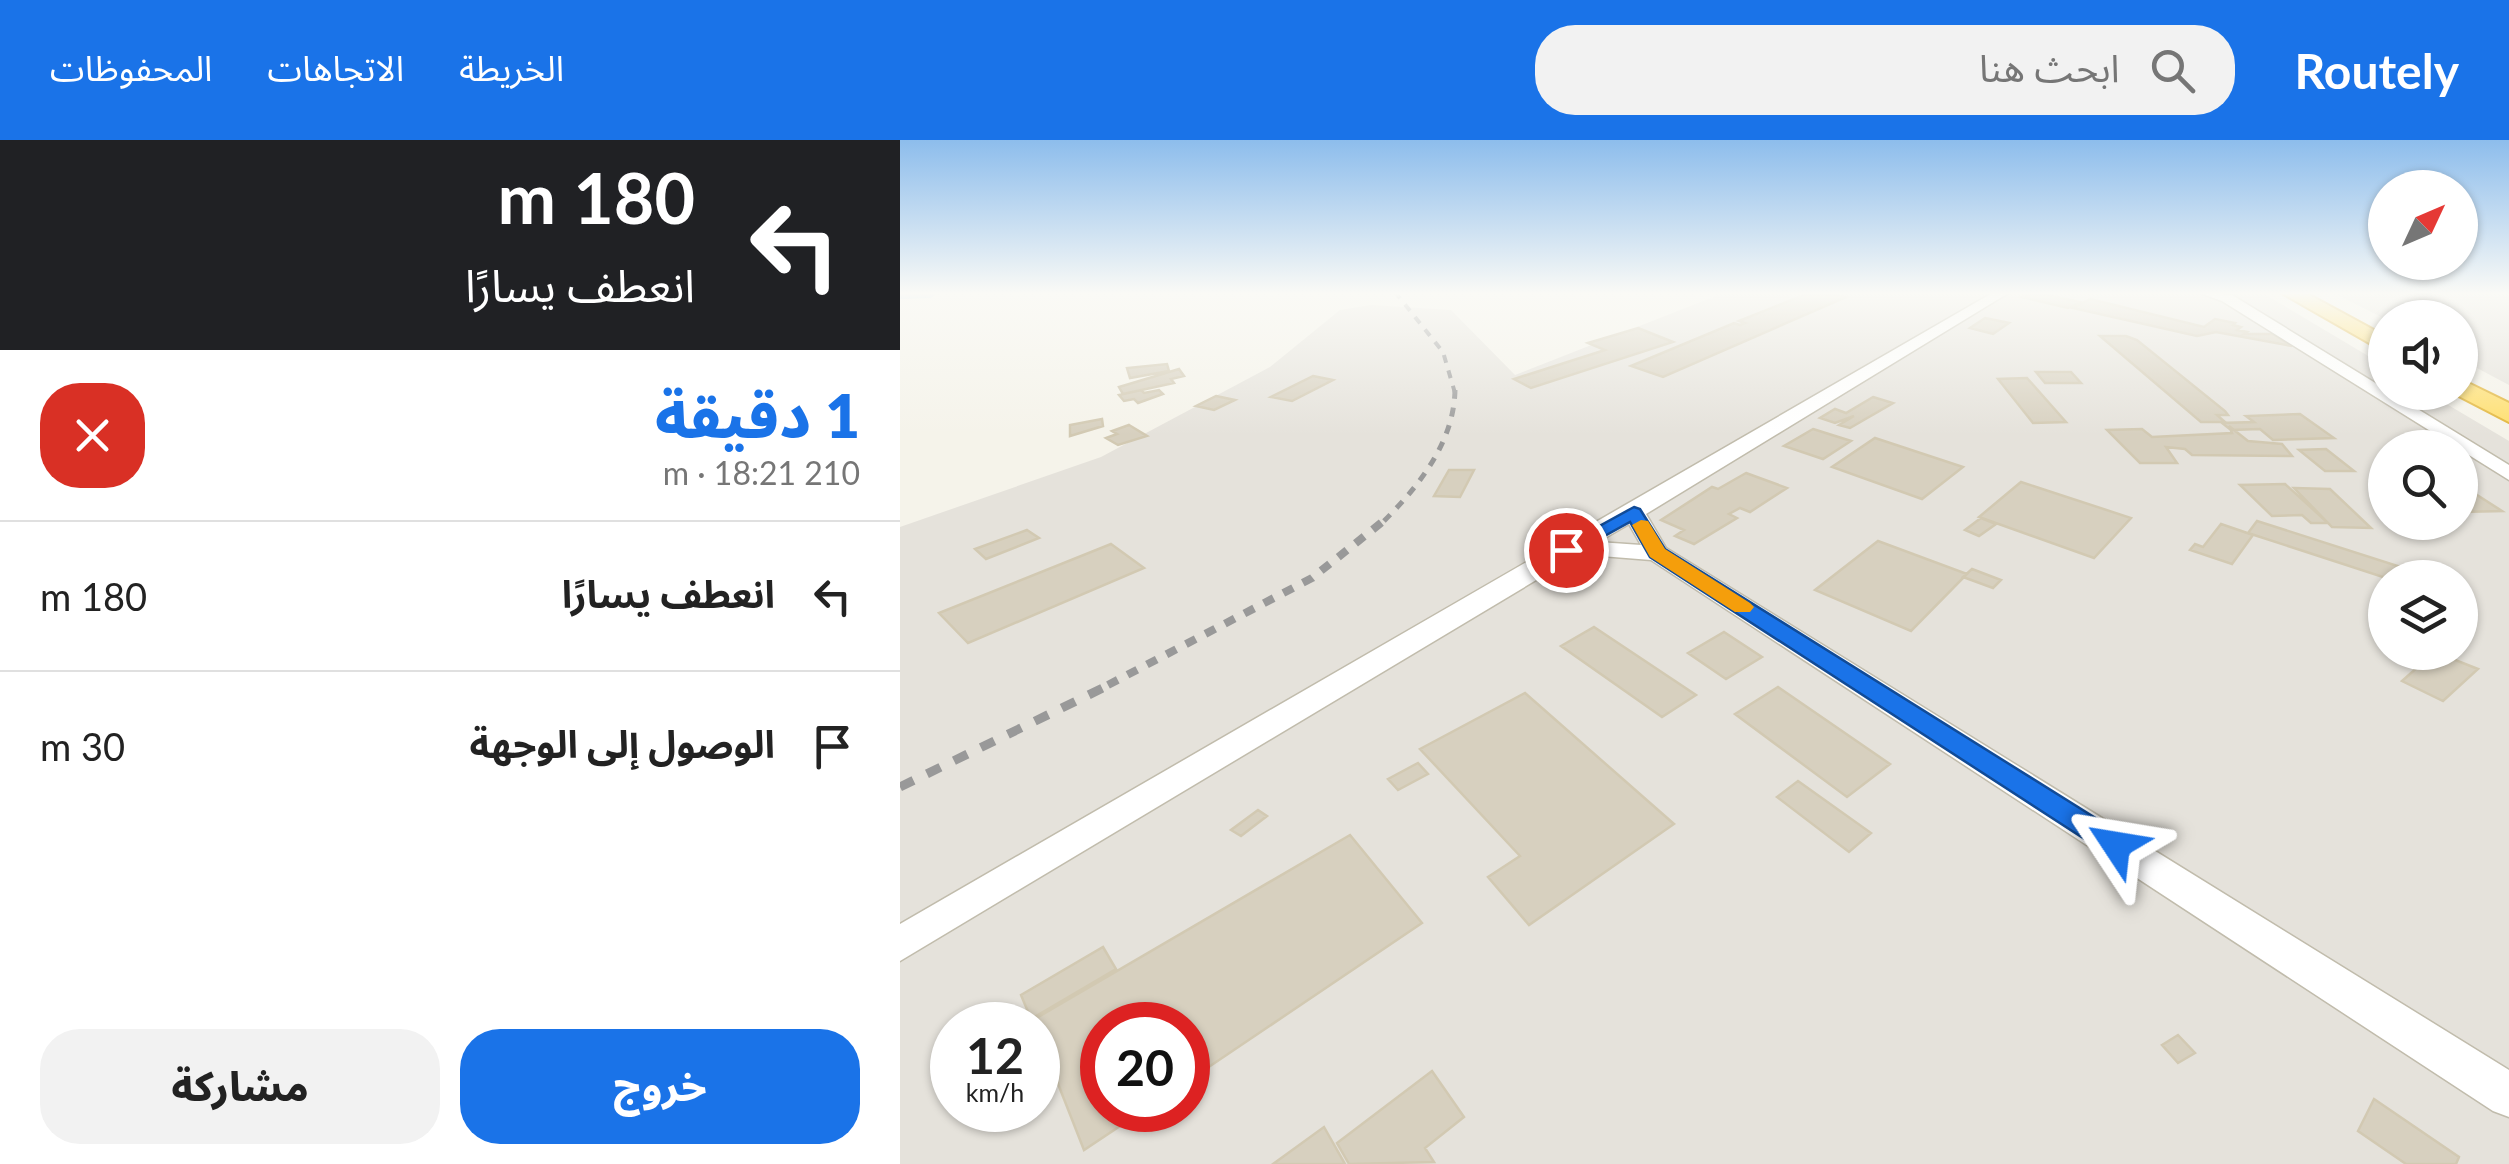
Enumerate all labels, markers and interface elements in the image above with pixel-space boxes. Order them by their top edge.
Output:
search box [1535,25,2235,115]
text: Routely [2295,42,2459,99]
icon: search [2145,43,2200,98]
text: ابحث هنا [1979,44,2120,90]
text: المحفوظات [50,46,212,88]
text: الاتجاهات [267,46,404,88]
text: الخريطة [459,46,564,88]
text: 180 m [498,155,695,239]
north arrow [2368,170,2478,280]
map controls [2368,170,2478,670]
icon: left [730,180,860,310]
text: انعطف يسارًا [465,258,695,312]
button: sound [2368,300,2478,410]
text: 1 دقيقة [655,379,860,451]
button: close [40,383,145,488]
button: search [2368,430,2478,540]
text: 210 m · 18:21 [663,453,860,492]
pin [1524,508,1609,593]
icon: arrive [1539,523,1594,578]
button: layers [2368,560,2478,670]
icon: left [805,569,860,624]
text: انعطف يسارًا [562,570,775,616]
text: 180 m [40,573,147,619]
icon: arrive [805,719,860,774]
text: الوصول إلى الوجهة [470,720,775,766]
text: 30 m [40,723,125,769]
position arrow [2064,793,2168,897]
speed limit sign: 20 [1080,1002,1210,1132]
text: 12 [966,1025,1024,1085]
button: مشاركة [40,1029,440,1144]
button: خروج [460,1029,860,1144]
text: km/h [966,1077,1024,1107]

